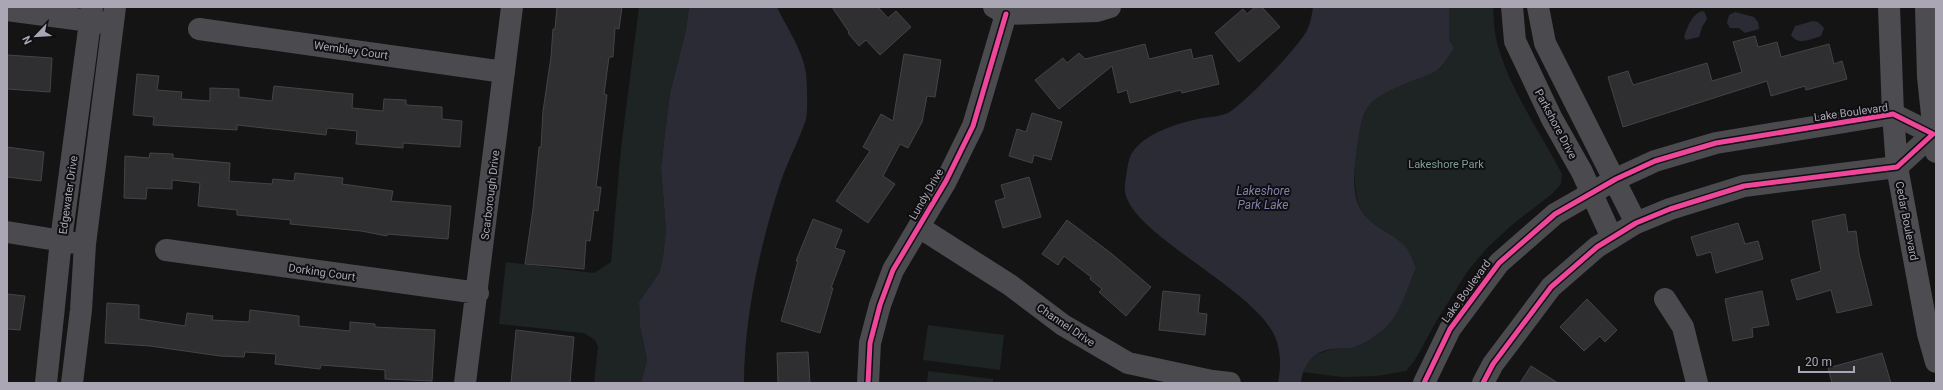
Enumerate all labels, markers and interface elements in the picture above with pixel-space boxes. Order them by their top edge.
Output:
north arrow [16,16,56,56]
text: N [20,34,35,46]
street label: Wembley Court [313,39,389,62]
street label: Parkshore Drive [1532,87,1579,161]
street label: Lake Boulevard [1813,101,1889,124]
street label: Scarborough Drive [479,149,502,241]
street label: Edgewater Drive [57,155,80,235]
park label: Lakeshore Park [1408,158,1484,171]
street label: Lundy Drive [907,166,946,222]
street label: Cedar Boulevard [1892,180,1921,262]
water label: Lakeshore Park Lake [1236,184,1290,212]
street label: Lake Boulevard [1439,257,1494,325]
street label: Dorking Court [288,261,357,284]
street label: Channel Drive [1034,301,1097,350]
scale bar [1799,348,1854,374]
text: 20 m [1805,355,1832,369]

